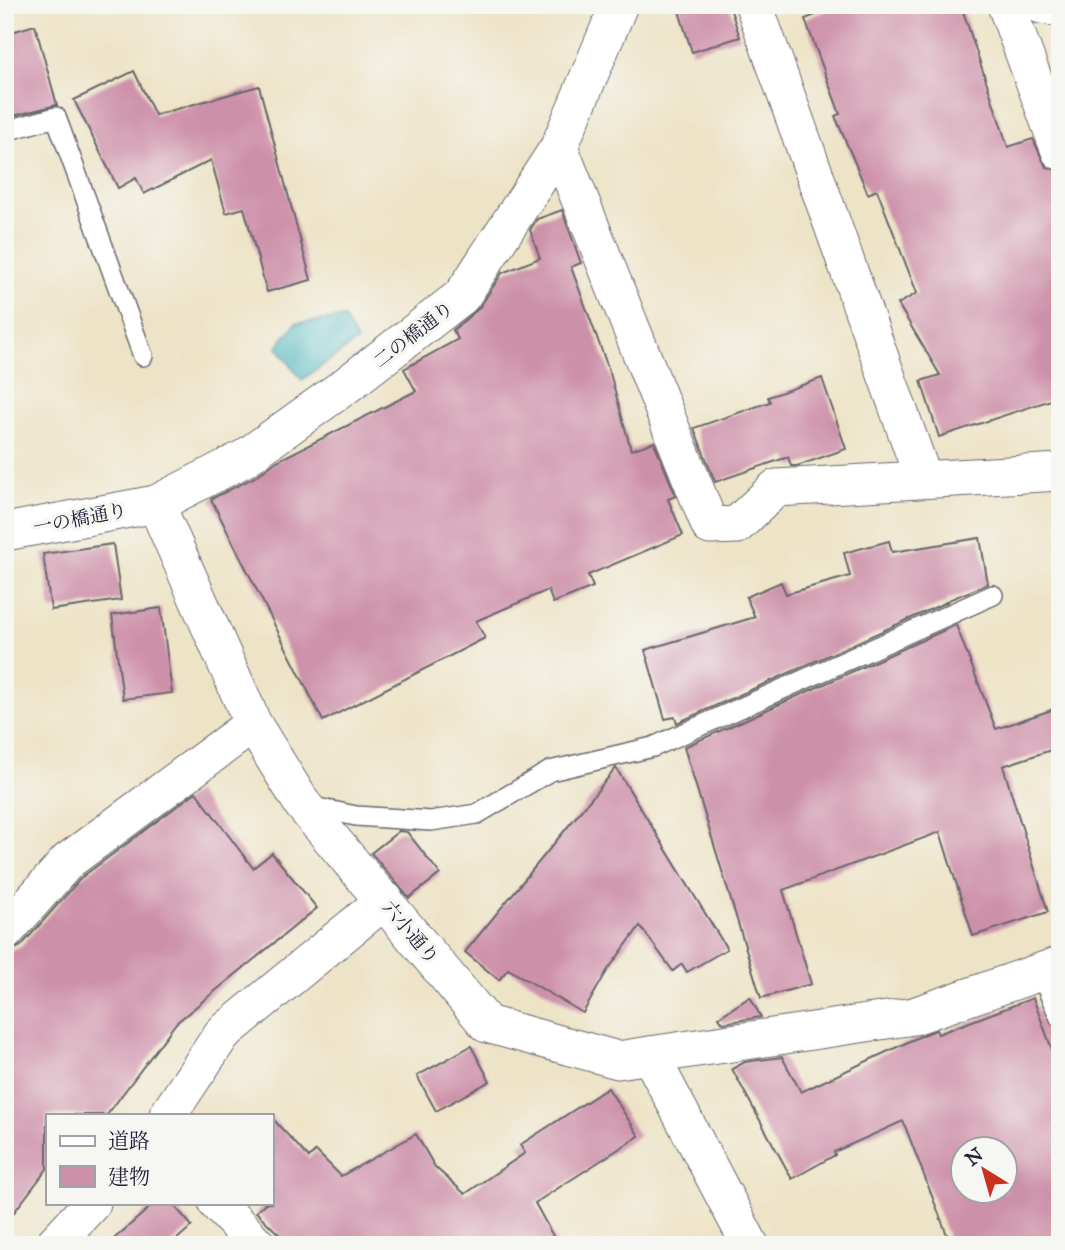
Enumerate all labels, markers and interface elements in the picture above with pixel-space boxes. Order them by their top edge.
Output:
street label: 二の橋通り [369,296,458,373]
street label: 一の橋通り [31,498,129,539]
street label: 六小通り [377,896,444,969]
legend [46,1114,273,1204]
text: 道路 [108,1128,150,1154]
north arrow [950,1134,1020,1204]
text: N [961,1143,987,1171]
text: 建物 [108,1164,150,1190]

